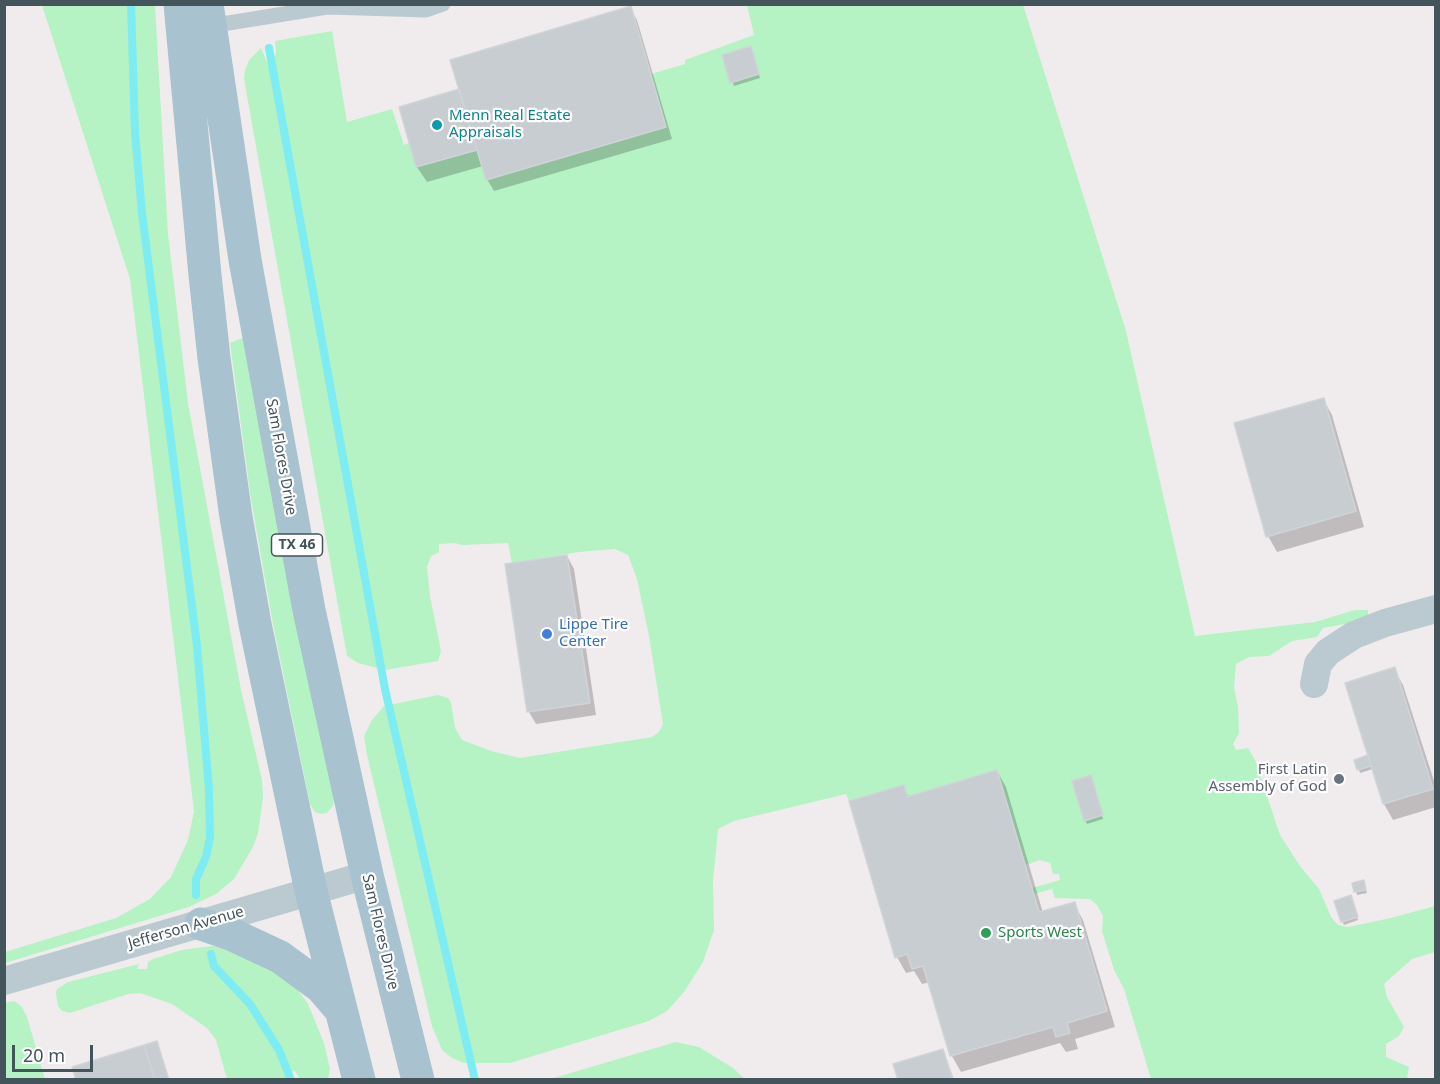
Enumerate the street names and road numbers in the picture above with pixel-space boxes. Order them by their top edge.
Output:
street label: Sam Flores Drive [262,397,300,517]
road number: TX 46 [272,534,322,556]
street label: Sam Flores Drive [358,873,402,991]
street label: Jefferson Avenue [126,903,246,953]

